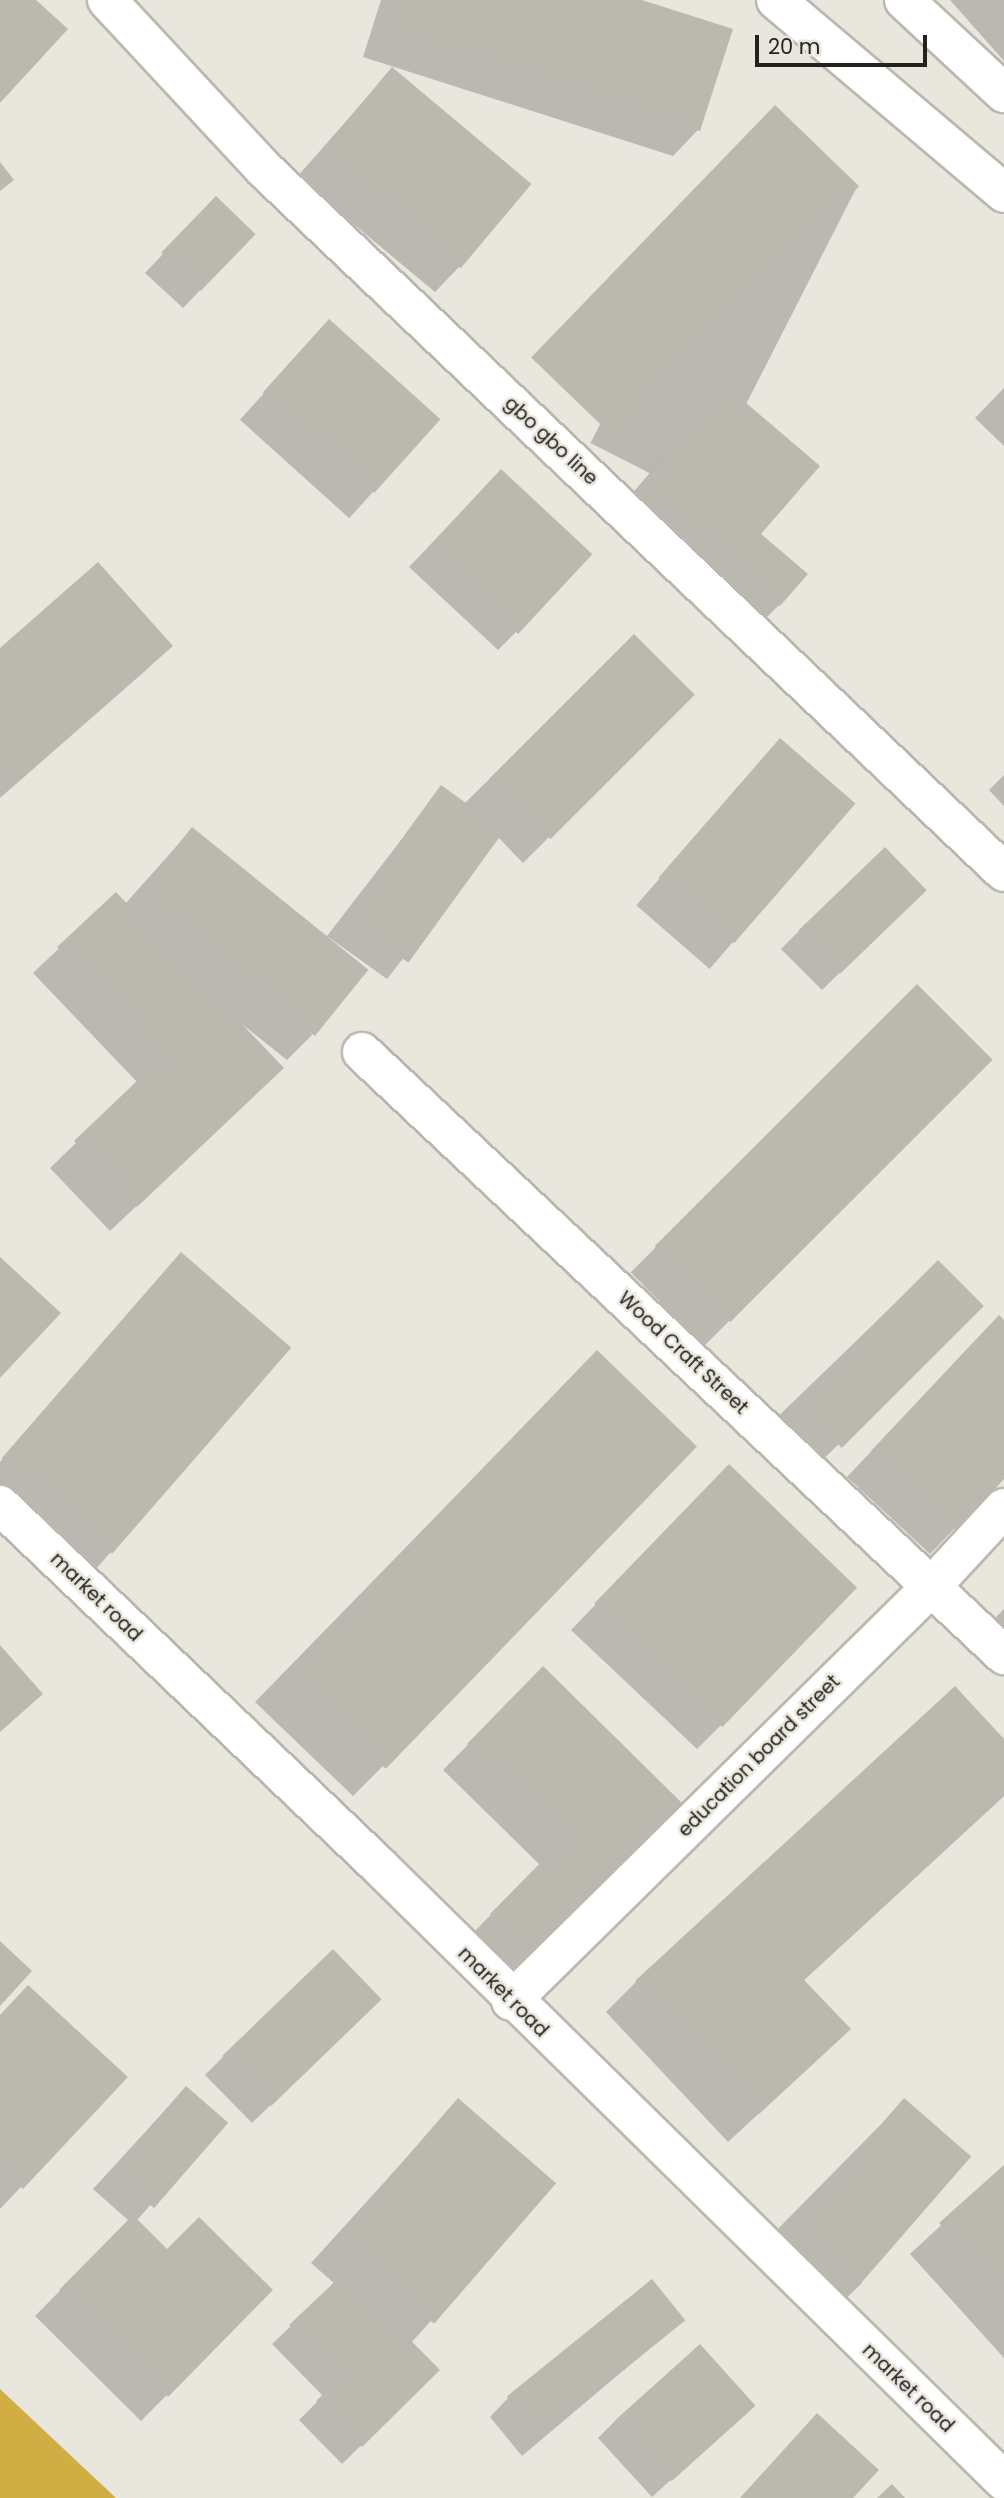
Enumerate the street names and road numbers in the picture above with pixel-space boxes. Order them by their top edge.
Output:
street label: gbo gbo line [500,392,602,490]
street label: Wood Craft Street [613,1287,753,1419]
street label: market road [46,1548,146,1646]
street label: education board street [673,1670,845,1842]
street label: market road [453,1942,553,2042]
street label: market road [858,2339,958,2437]

